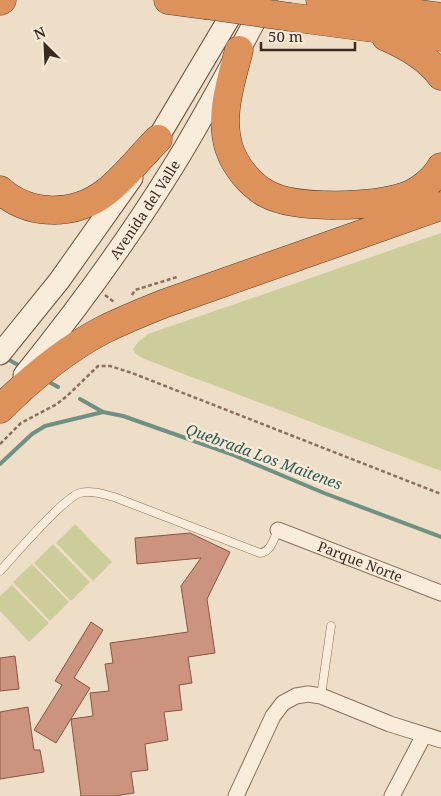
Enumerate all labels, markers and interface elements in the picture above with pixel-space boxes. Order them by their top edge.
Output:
north arrow [20,20,70,70]
scale bar [261,20,355,52]
text: N [31,22,48,44]
text: 50 m [268,26,303,46]
street label: Avenida del Valle [105,156,184,263]
water label: Quebrada Los Maitenes [183,418,345,494]
street label: Parque Norte [315,536,405,586]

